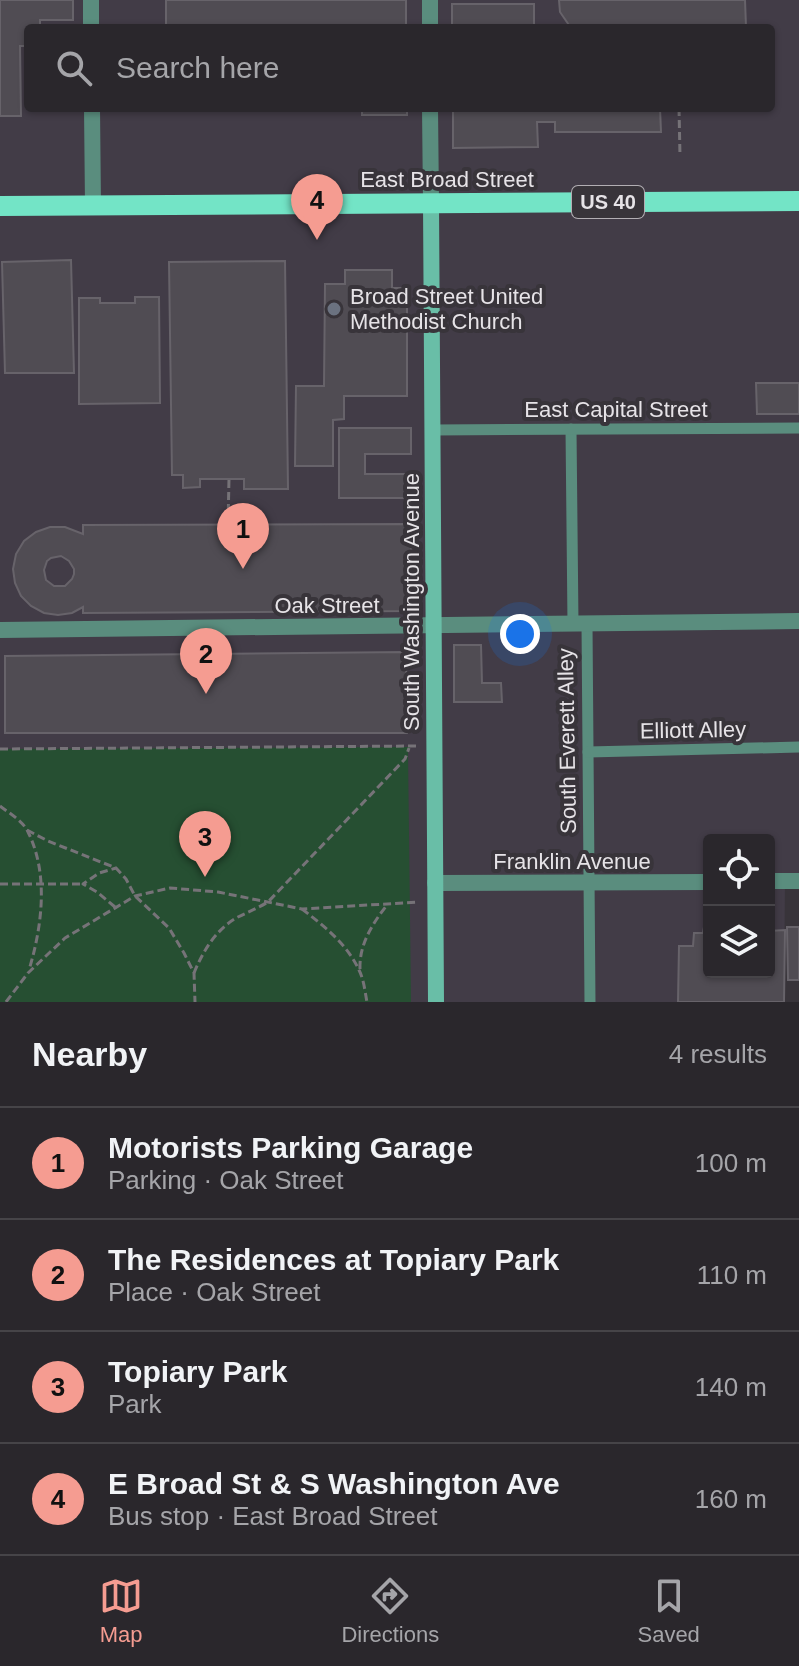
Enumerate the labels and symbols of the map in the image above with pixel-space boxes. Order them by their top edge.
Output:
street label: East Broad Street [360,167,534,192]
pin: 4 [291,174,343,240]
road number: US 40 [572,186,644,218]
place label: Broad Street United Methodist Church [350,284,543,334]
marker: Broad Street United Methodist Church [325,300,343,318]
street label: East Capital Street [524,397,708,422]
street label: South Washington Avenue [399,473,424,731]
pin: 1 [217,503,269,569]
street label: Oak Street [274,593,380,618]
your location [500,614,540,654]
pin: 2 [180,628,232,694]
street label: South Everett Alley [553,648,581,834]
street label: Elliott Alley [640,717,746,743]
pin: 3 [179,811,231,877]
street label: Franklin Avenue [493,849,651,874]

